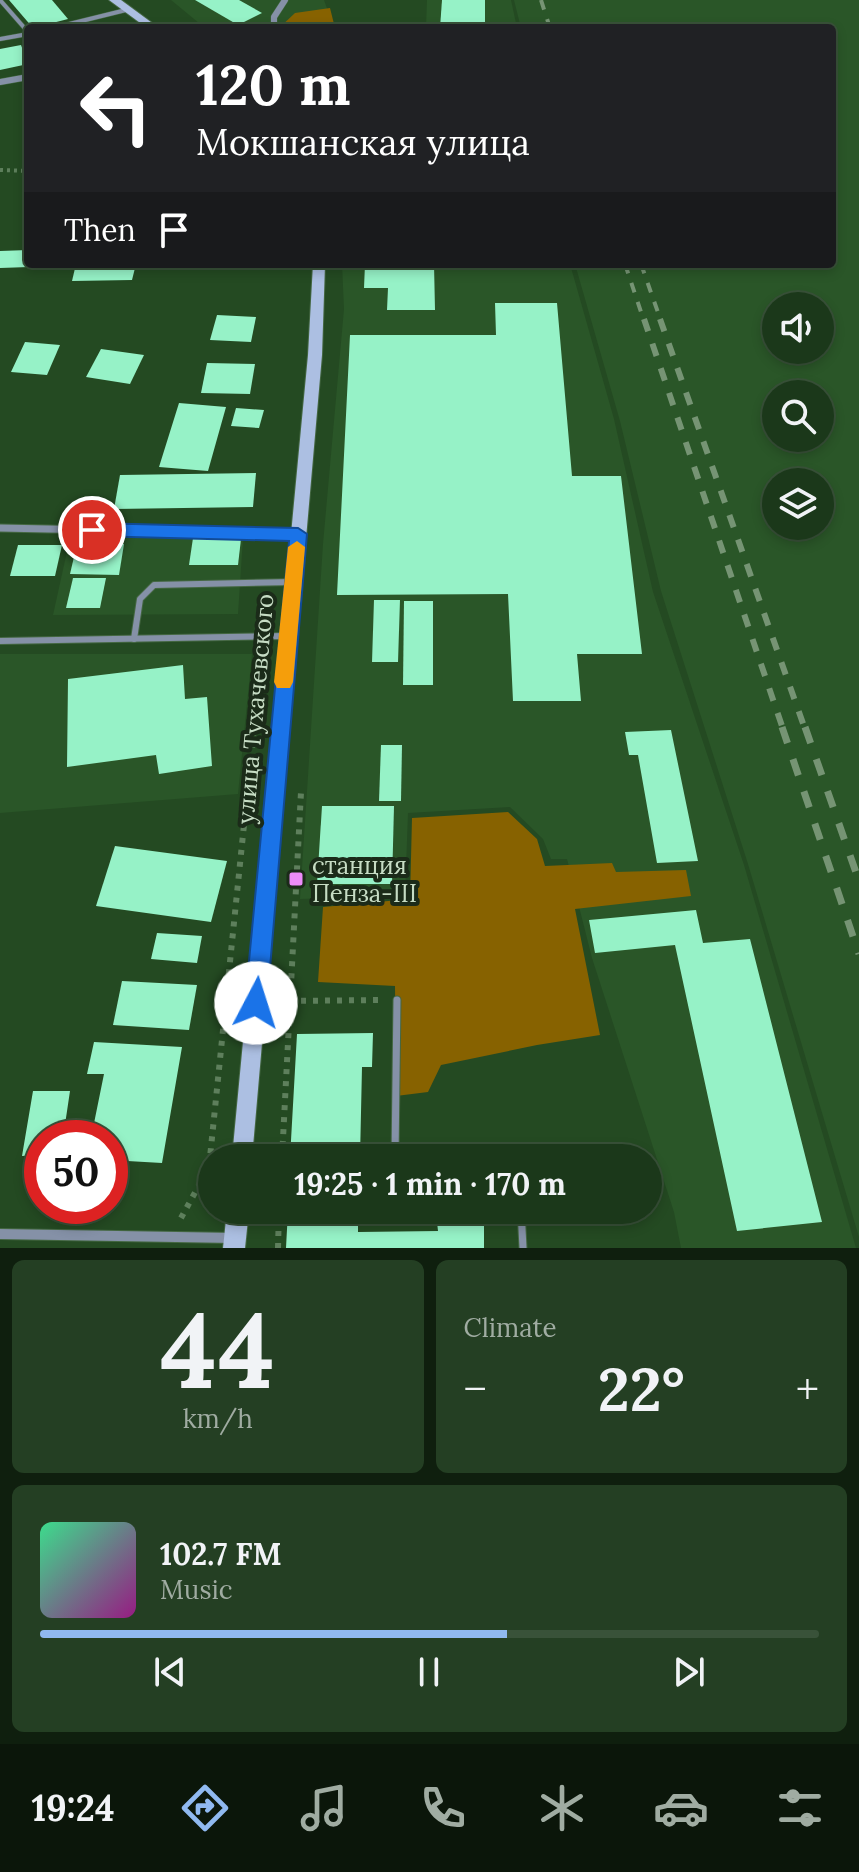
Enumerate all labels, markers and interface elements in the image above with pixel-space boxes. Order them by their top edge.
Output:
text: 120 m [196,49,350,120]
icon: left [64,56,168,160]
text: Мокшанская улица [196,119,530,165]
icon: arrive [152,208,196,252]
text: Then [64,211,136,249]
map controls [762,292,834,540]
button: sound [762,292,834,364]
button: search [762,380,834,452]
button: layers [762,468,834,540]
pin [58,496,126,564]
icon: arrive [70,508,114,552]
street label: улица Тухачевского [229,592,281,826]
place label: станция Пенза-III [312,850,417,909]
marker: станция Пенза-III [287,870,305,888]
position arrow [214,961,298,1045]
speed limit sign: 50 [24,1120,128,1224]
text: 19:25 · 1 min · 170 m [294,1165,566,1203]
text: 44 [160,1283,275,1416]
text: Climate [464,1311,557,1344]
text: 22° [598,1351,685,1427]
text: − [464,1361,487,1417]
text: + [796,1361,819,1417]
text: km/h [183,1402,253,1435]
text: 102.7 FM [160,1535,282,1573]
text: Music [160,1573,233,1606]
icon: previous [148,1650,192,1694]
icon: pause [407,1650,451,1694]
icon: next [667,1650,711,1694]
icon: directions [177,1780,233,1836]
icon: music [296,1780,352,1836]
icon: phone [415,1780,471,1836]
icon: climate [534,1780,590,1836]
icon: car [653,1780,709,1836]
icon: filters [772,1780,828,1836]
text: 19:24 [31,1785,115,1831]

